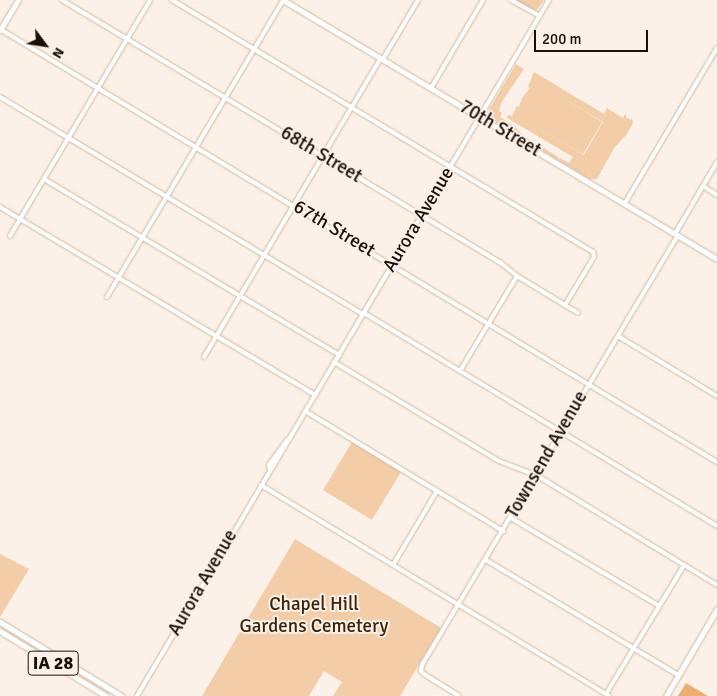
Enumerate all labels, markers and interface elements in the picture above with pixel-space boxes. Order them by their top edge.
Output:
north arrow [20,20,70,70]
scale bar [537,20,651,52]
text: 200 m [542,30,582,48]
text: N [48,44,68,62]
street label: 70th Street [455,96,545,162]
street label: 68th Street [276,122,366,188]
street label: Aurora Avenue [379,163,459,277]
street label: 67th Street [289,196,379,262]
street label: Townsend Avenue [501,387,593,523]
street label: Aurora Avenue [164,526,242,640]
park label: Chapel Hill Gardens Cemetery [240,594,388,638]
road number: IA 28 [27,648,79,678]

